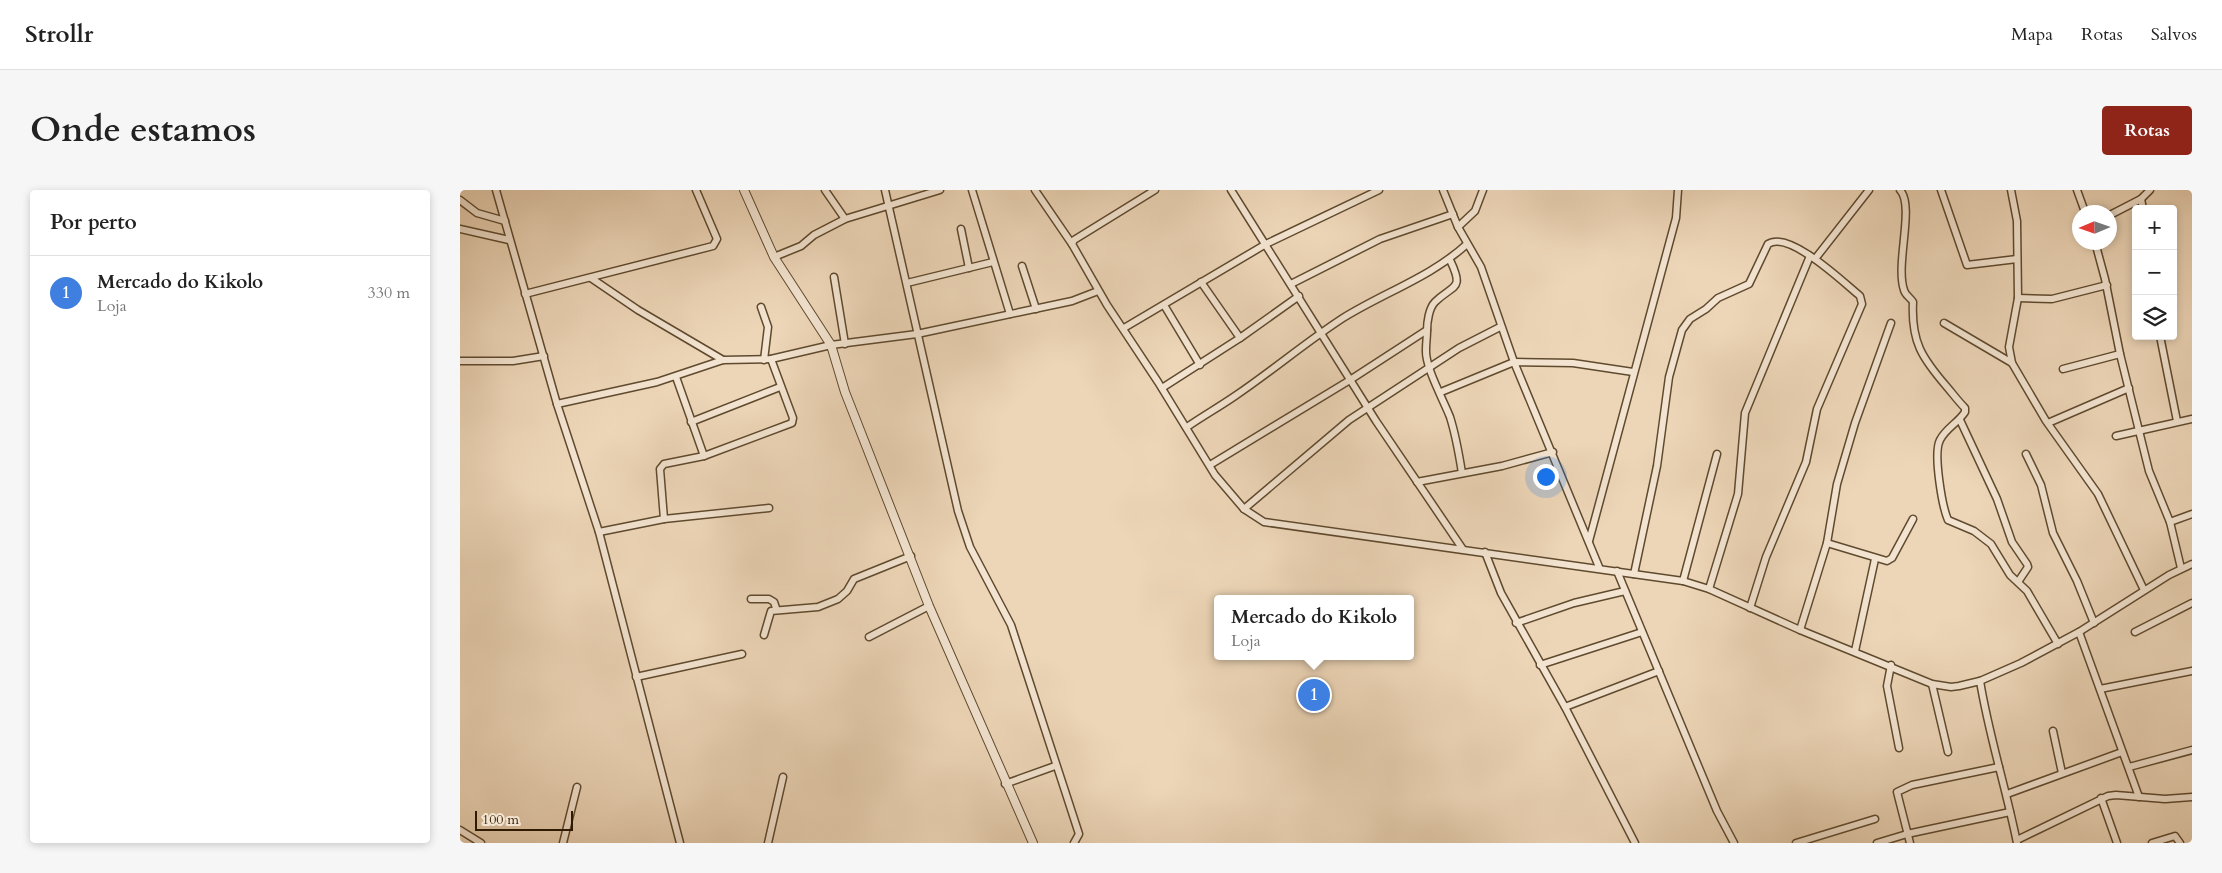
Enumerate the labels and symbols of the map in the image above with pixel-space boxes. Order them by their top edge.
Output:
north arrow [2072,205,2117,250]
your location [1533,464,1559,490]
pin: 1 [1298,676,1330,714]
scale bar [475,808,572,831]

